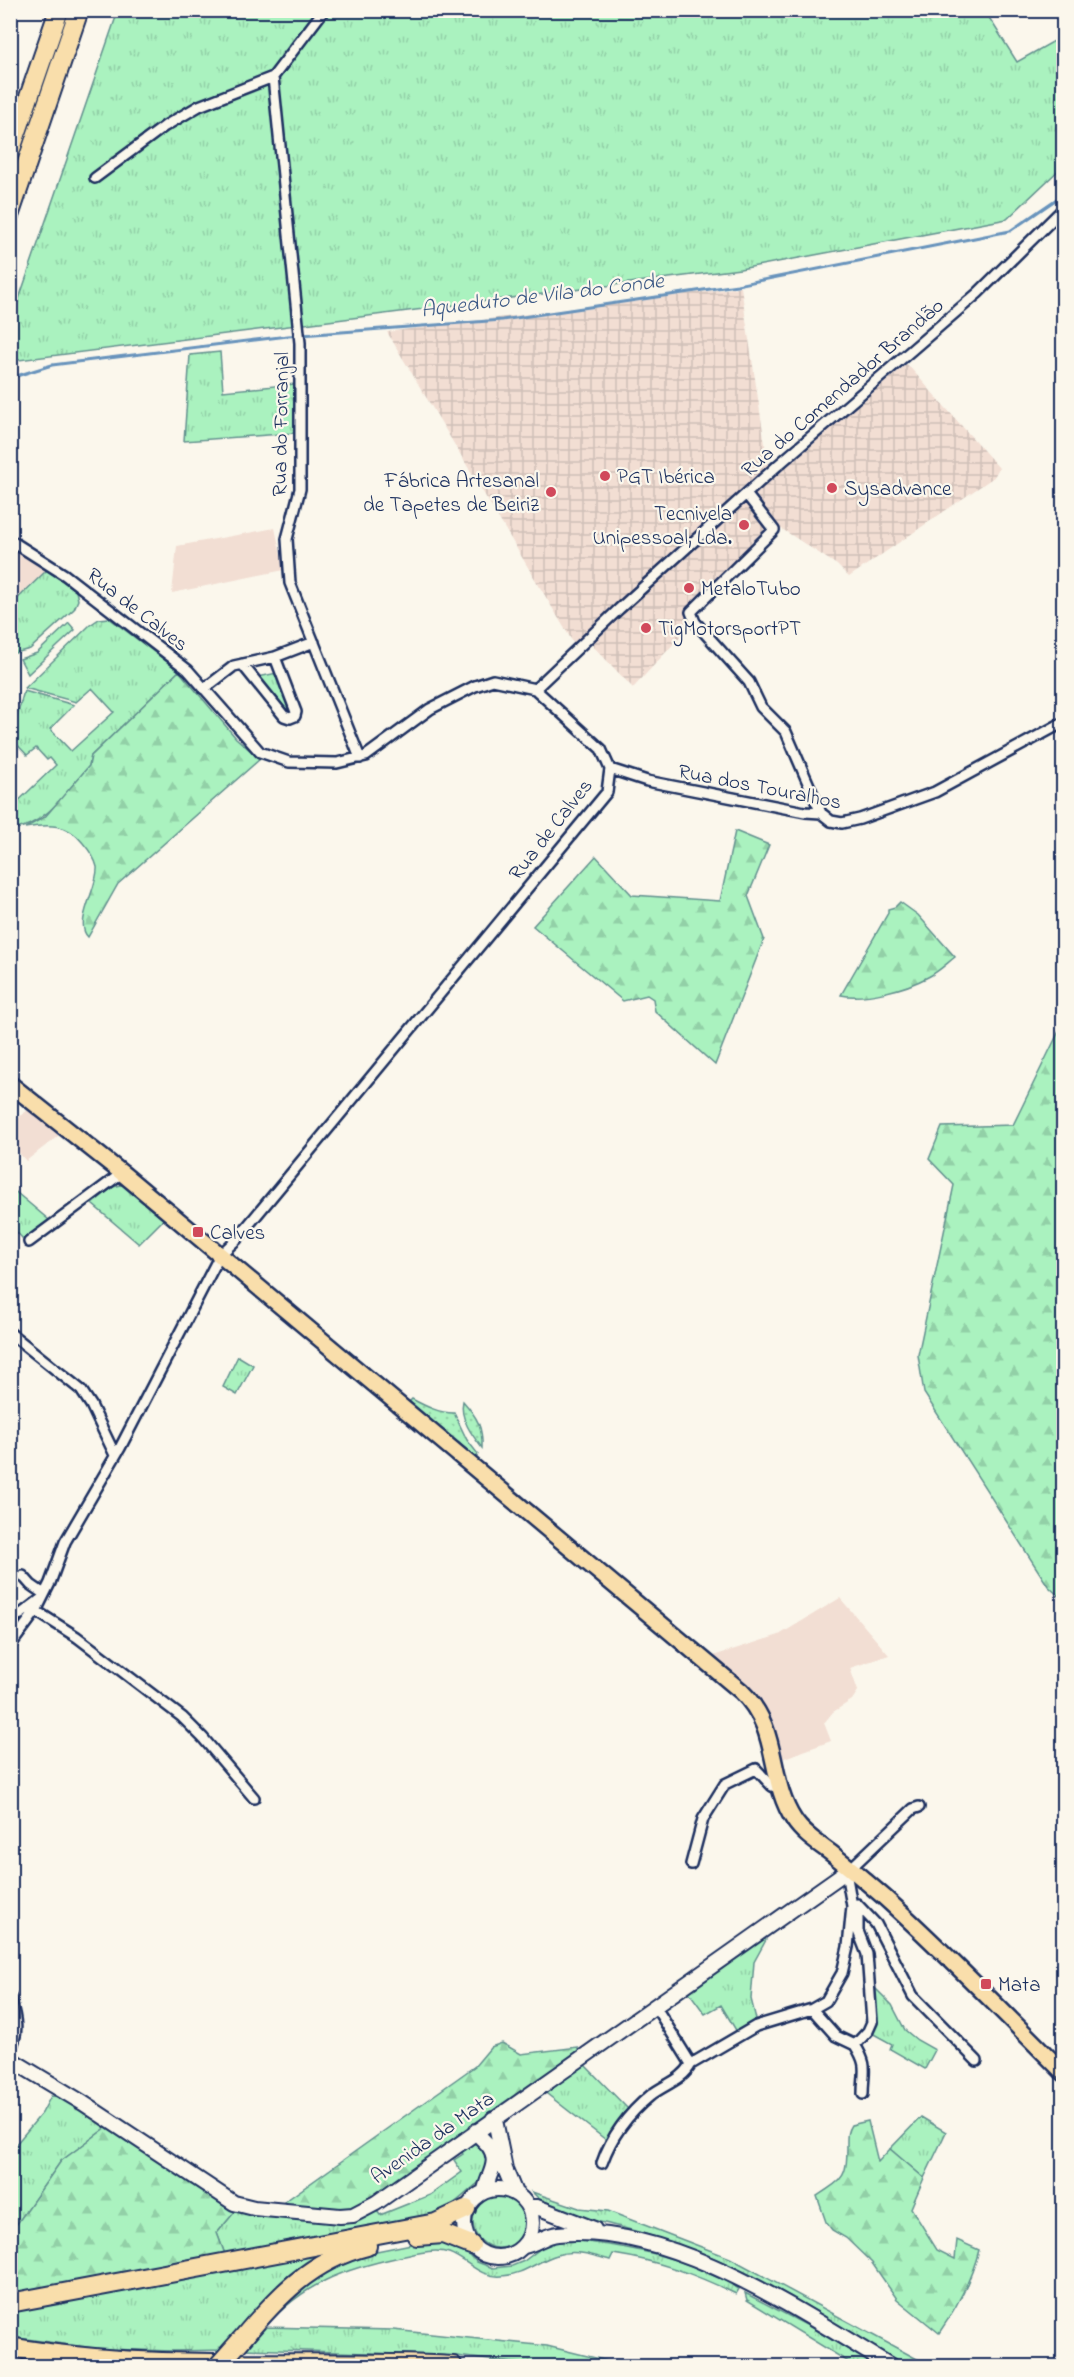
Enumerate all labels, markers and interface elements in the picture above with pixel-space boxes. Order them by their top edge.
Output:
water label: Aqueduto de Vila do Conde [419,266,667,328]
street label: Rua do Comendador Brandão [735,292,951,485]
street label: Rua do Forranjal [266,352,298,497]
place label: PGT Ibérica [617,463,715,493]
place label: Fábrica Artesanal de Tapetes de Beiriz [363,467,539,521]
marker: PGT Ibérica [598,469,612,483]
place label: Sysadvance [844,475,952,507]
marker: Sysadvance [825,481,839,495]
marker: Fábrica Artesanal de Tapetes de Beiriz [544,485,558,499]
place label: Tecnivela Unipessoal, Lda. [593,500,732,554]
marker: Tecnivela Unipessoal, Lda. [737,518,751,532]
street label: Rua de Calves [80,561,194,660]
place label: MetaloTubo [701,575,801,605]
marker: MetaloTubo [682,581,696,595]
place label: TigMotorsportPT [658,615,801,647]
marker: TigMotorsportPT [639,621,653,635]
street label: Rua dos Touralhos [675,757,844,819]
street label: Rua de Calves [502,773,601,887]
place label: Calves [210,1219,265,1249]
marker: Calves [191,1225,205,1239]
place label: Mata [998,1971,1040,2001]
marker: Mata [979,1977,993,1991]
street label: Avenida da Mata [365,2085,501,2192]

